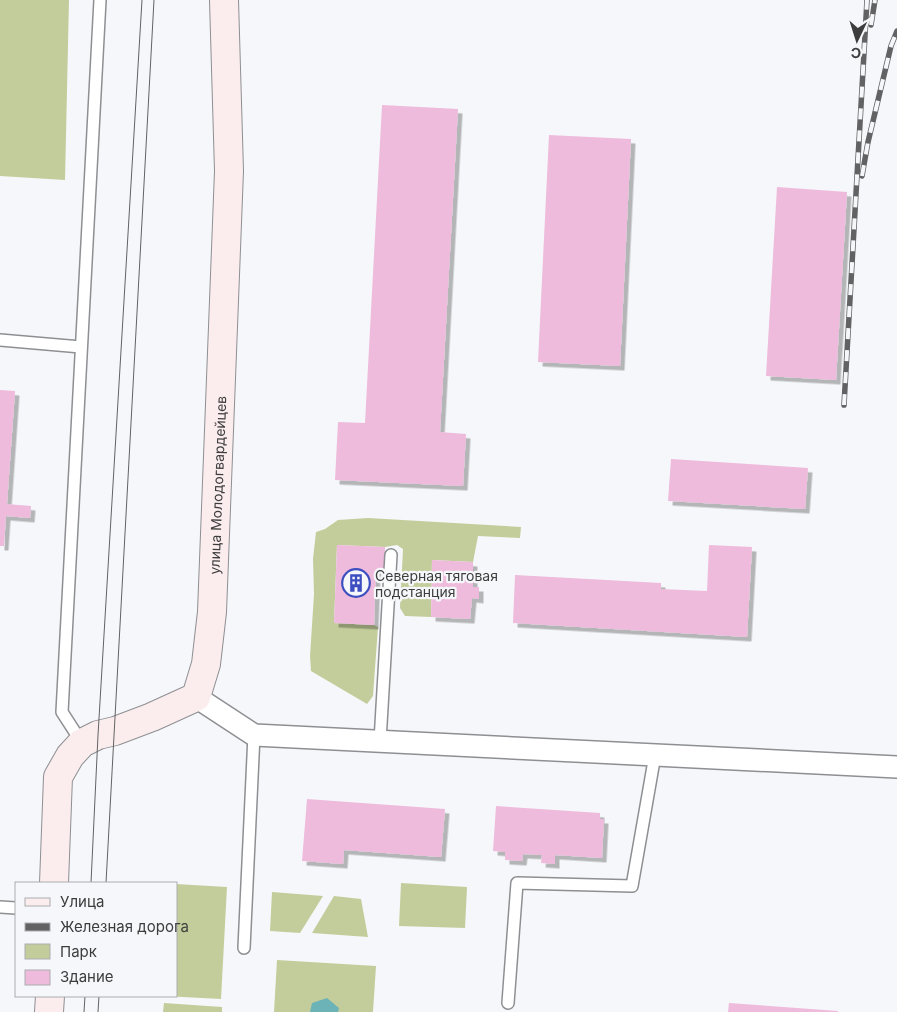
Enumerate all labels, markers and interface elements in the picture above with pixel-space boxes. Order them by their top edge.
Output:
north arrow [832,15,882,65]
text: С [850,45,862,62]
street label: улица Молодогвардейцев [205,395,229,575]
place label: Северная тяговая подстанция [375,567,498,600]
building icon: Северная тяговая подстанция [341,568,371,598]
legend [15,882,178,997]
text: Улица [60,892,104,911]
text: Железная дорога [60,917,189,936]
text: Парк [60,942,97,961]
text: Здание [60,967,114,986]

